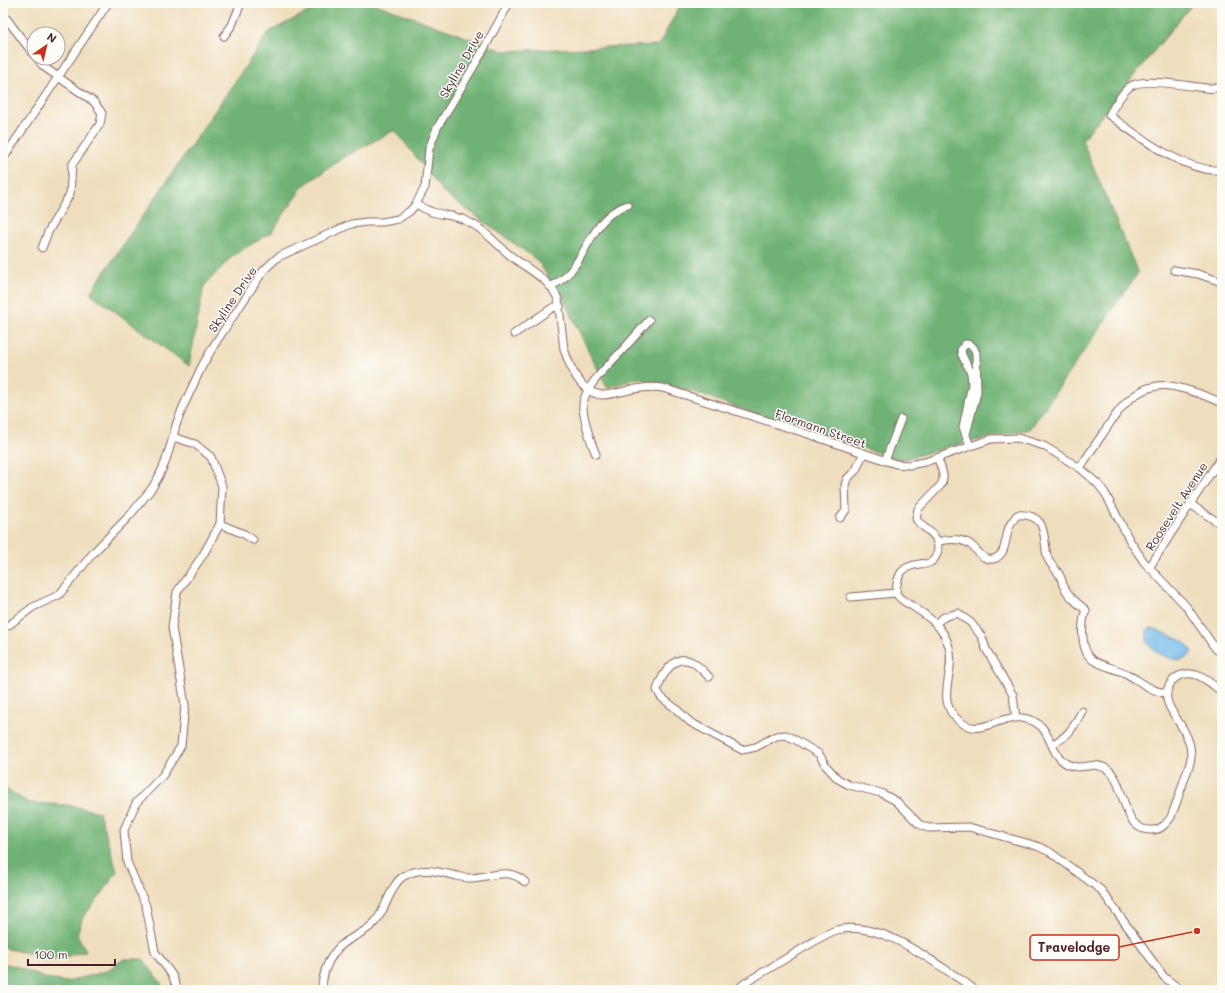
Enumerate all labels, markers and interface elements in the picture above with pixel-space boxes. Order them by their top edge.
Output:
north arrow [26,26,66,66]
street label: Skyline Drive [435,27,487,101]
text: N [44,29,60,46]
street label: Skyline Drive [204,263,260,335]
street label: Flormann Street [773,405,869,451]
street label: Roosevelt Avenue [1141,459,1211,553]
callout: Travelodge [1030,935,1119,960]
text: Travelodge [1038,938,1110,955]
scale bar [28,941,115,967]
text: 100 m [34,946,68,962]

